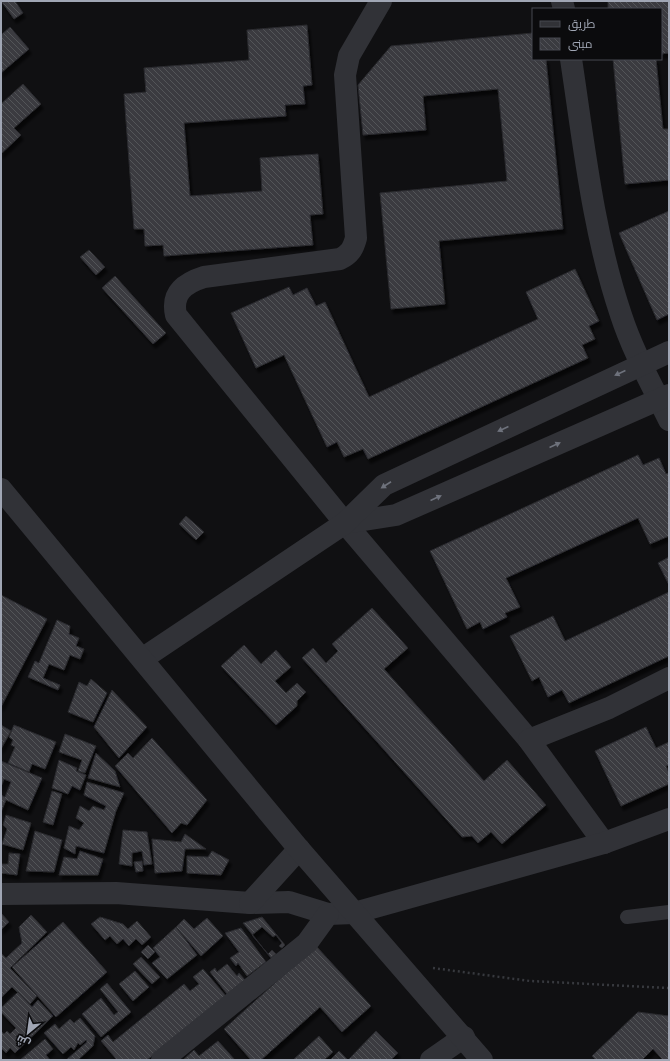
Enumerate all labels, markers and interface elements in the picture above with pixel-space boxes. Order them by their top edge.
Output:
legend [532,8,662,60]
text: طريق [568,16,596,31]
text: مبنى [568,36,593,51]
one-way arrow [615,370,626,376]
one-way arrow [497,426,508,432]
one-way arrow [549,442,560,448]
one-way arrow [381,481,391,489]
one-way arrow [430,494,442,500]
north arrow [8,1013,48,1053]
text: ش [14,1032,33,1051]

